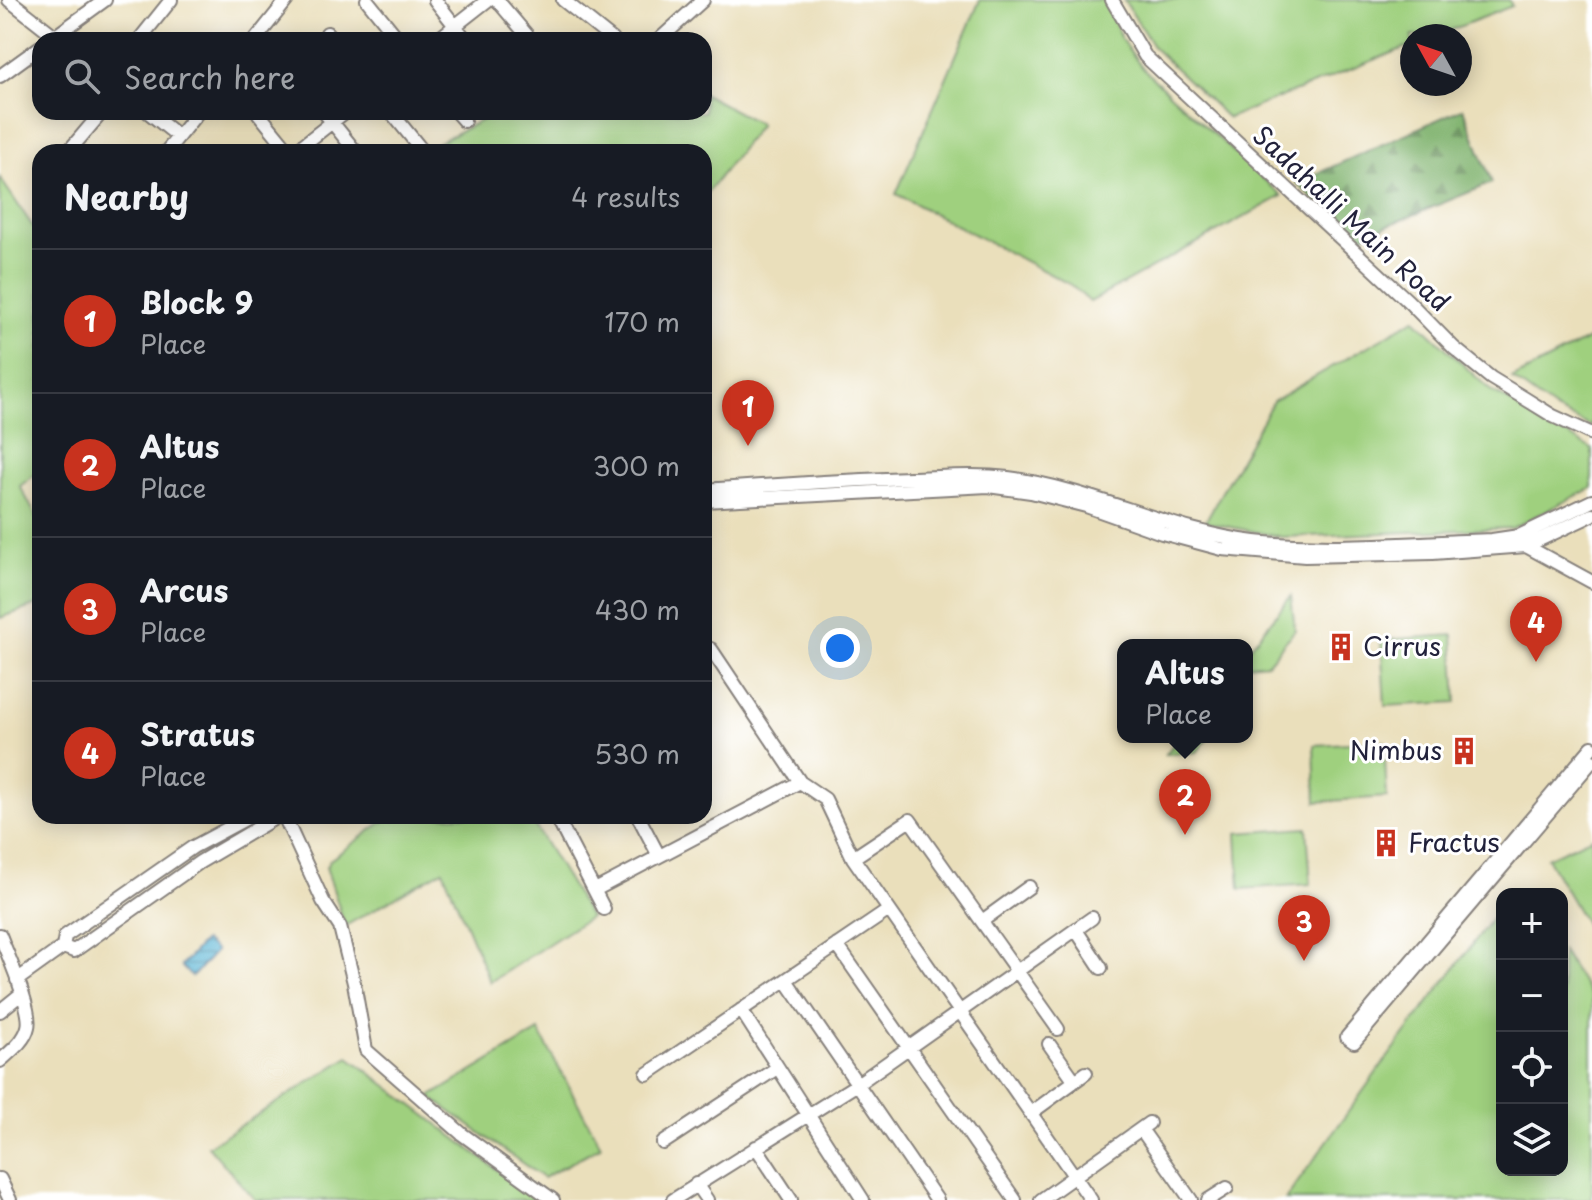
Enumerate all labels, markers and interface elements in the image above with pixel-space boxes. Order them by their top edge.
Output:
north arrow [1400,24,1472,96]
search box [32,32,712,120]
icon: search [60,54,104,98]
text: Search here [124,54,296,99]
street label: Sadahalli Main Road [1245,116,1460,320]
text: Nearby [64,170,189,222]
text: 4 results [571,177,680,216]
text: Block 9 [140,279,253,324]
text: 1 [84,302,96,341]
text: 170 m [605,302,680,341]
text: Place [140,324,206,363]
pin: 1 [722,380,774,446]
text: Altus [140,423,219,468]
text: 2 [81,446,99,485]
text: 300 m [593,446,680,485]
text: Place [140,468,206,507]
text: Arcus [140,567,228,612]
text: 3 [81,590,99,629]
text: 430 m [595,590,680,629]
pin: 4 [1510,596,1562,662]
text: Place [140,612,206,651]
place label: Cirrus [1363,626,1441,665]
your location [820,628,860,668]
building icon: Cirrus [1326,632,1356,662]
popup [1117,639,1253,743]
text: Altus [1145,649,1225,694]
text: Place [1145,694,1212,733]
text: Stratus [140,711,255,756]
place label: Nimbus [1350,730,1442,769]
text: 4 [81,734,99,773]
text: 530 m [594,734,680,773]
building icon: Nimbus [1449,736,1479,766]
text: Place [140,756,206,795]
pin: 2 [1159,769,1211,835]
place label: Fractus [1408,822,1500,861]
building icon: Fractus [1371,828,1401,858]
map controls [1496,888,1568,1176]
button: + [1496,888,1568,960]
pin: 3 [1278,895,1330,961]
button: − [1496,960,1568,1032]
button: locate [1496,1032,1568,1104]
button: layers [1496,1104,1568,1176]

